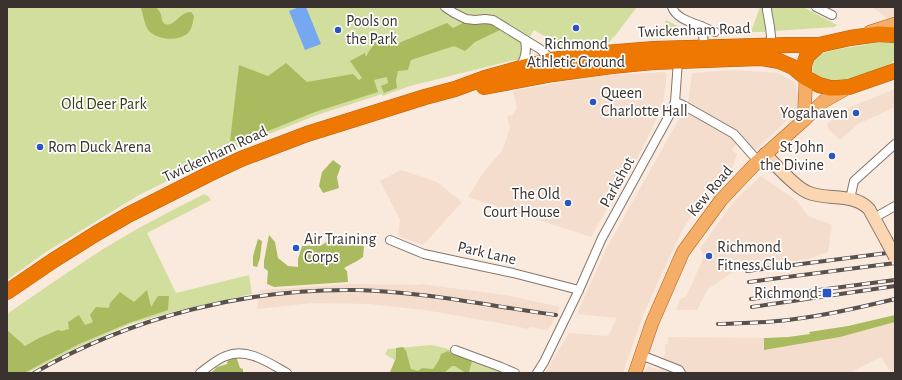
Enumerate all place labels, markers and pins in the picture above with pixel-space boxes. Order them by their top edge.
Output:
place label: Pools on the Park [346,13,398,47]
marker: Richmond Athletic Ground [571,23,581,33]
marker: Pools on the Park [333,25,343,35]
place label: Richmond Athletic Ground [527,36,625,70]
place label: Queen Charlotte Hall [601,85,688,119]
marker: Queen Charlotte Hall [588,97,598,107]
place label: Yogahaven [780,105,848,121]
marker: Yogahaven [851,108,861,118]
place label: Rom Duck Arena [48,139,151,155]
place label: St John the Divine [760,139,824,173]
marker: Rom Duck Arena [35,142,45,152]
marker: St John the Divine [827,151,837,161]
place label: The Old Court House [483,186,560,220]
marker: The Old Court House [563,198,573,208]
place label: Air Training Corps [304,231,376,265]
place label: Richmond Fitness Club [717,239,792,273]
marker: Air Training Corps [291,243,301,253]
marker: Richmond Fitness Club [704,251,714,261]
place label: Richmond [754,285,818,301]
marker: Richmond [821,287,833,299]

